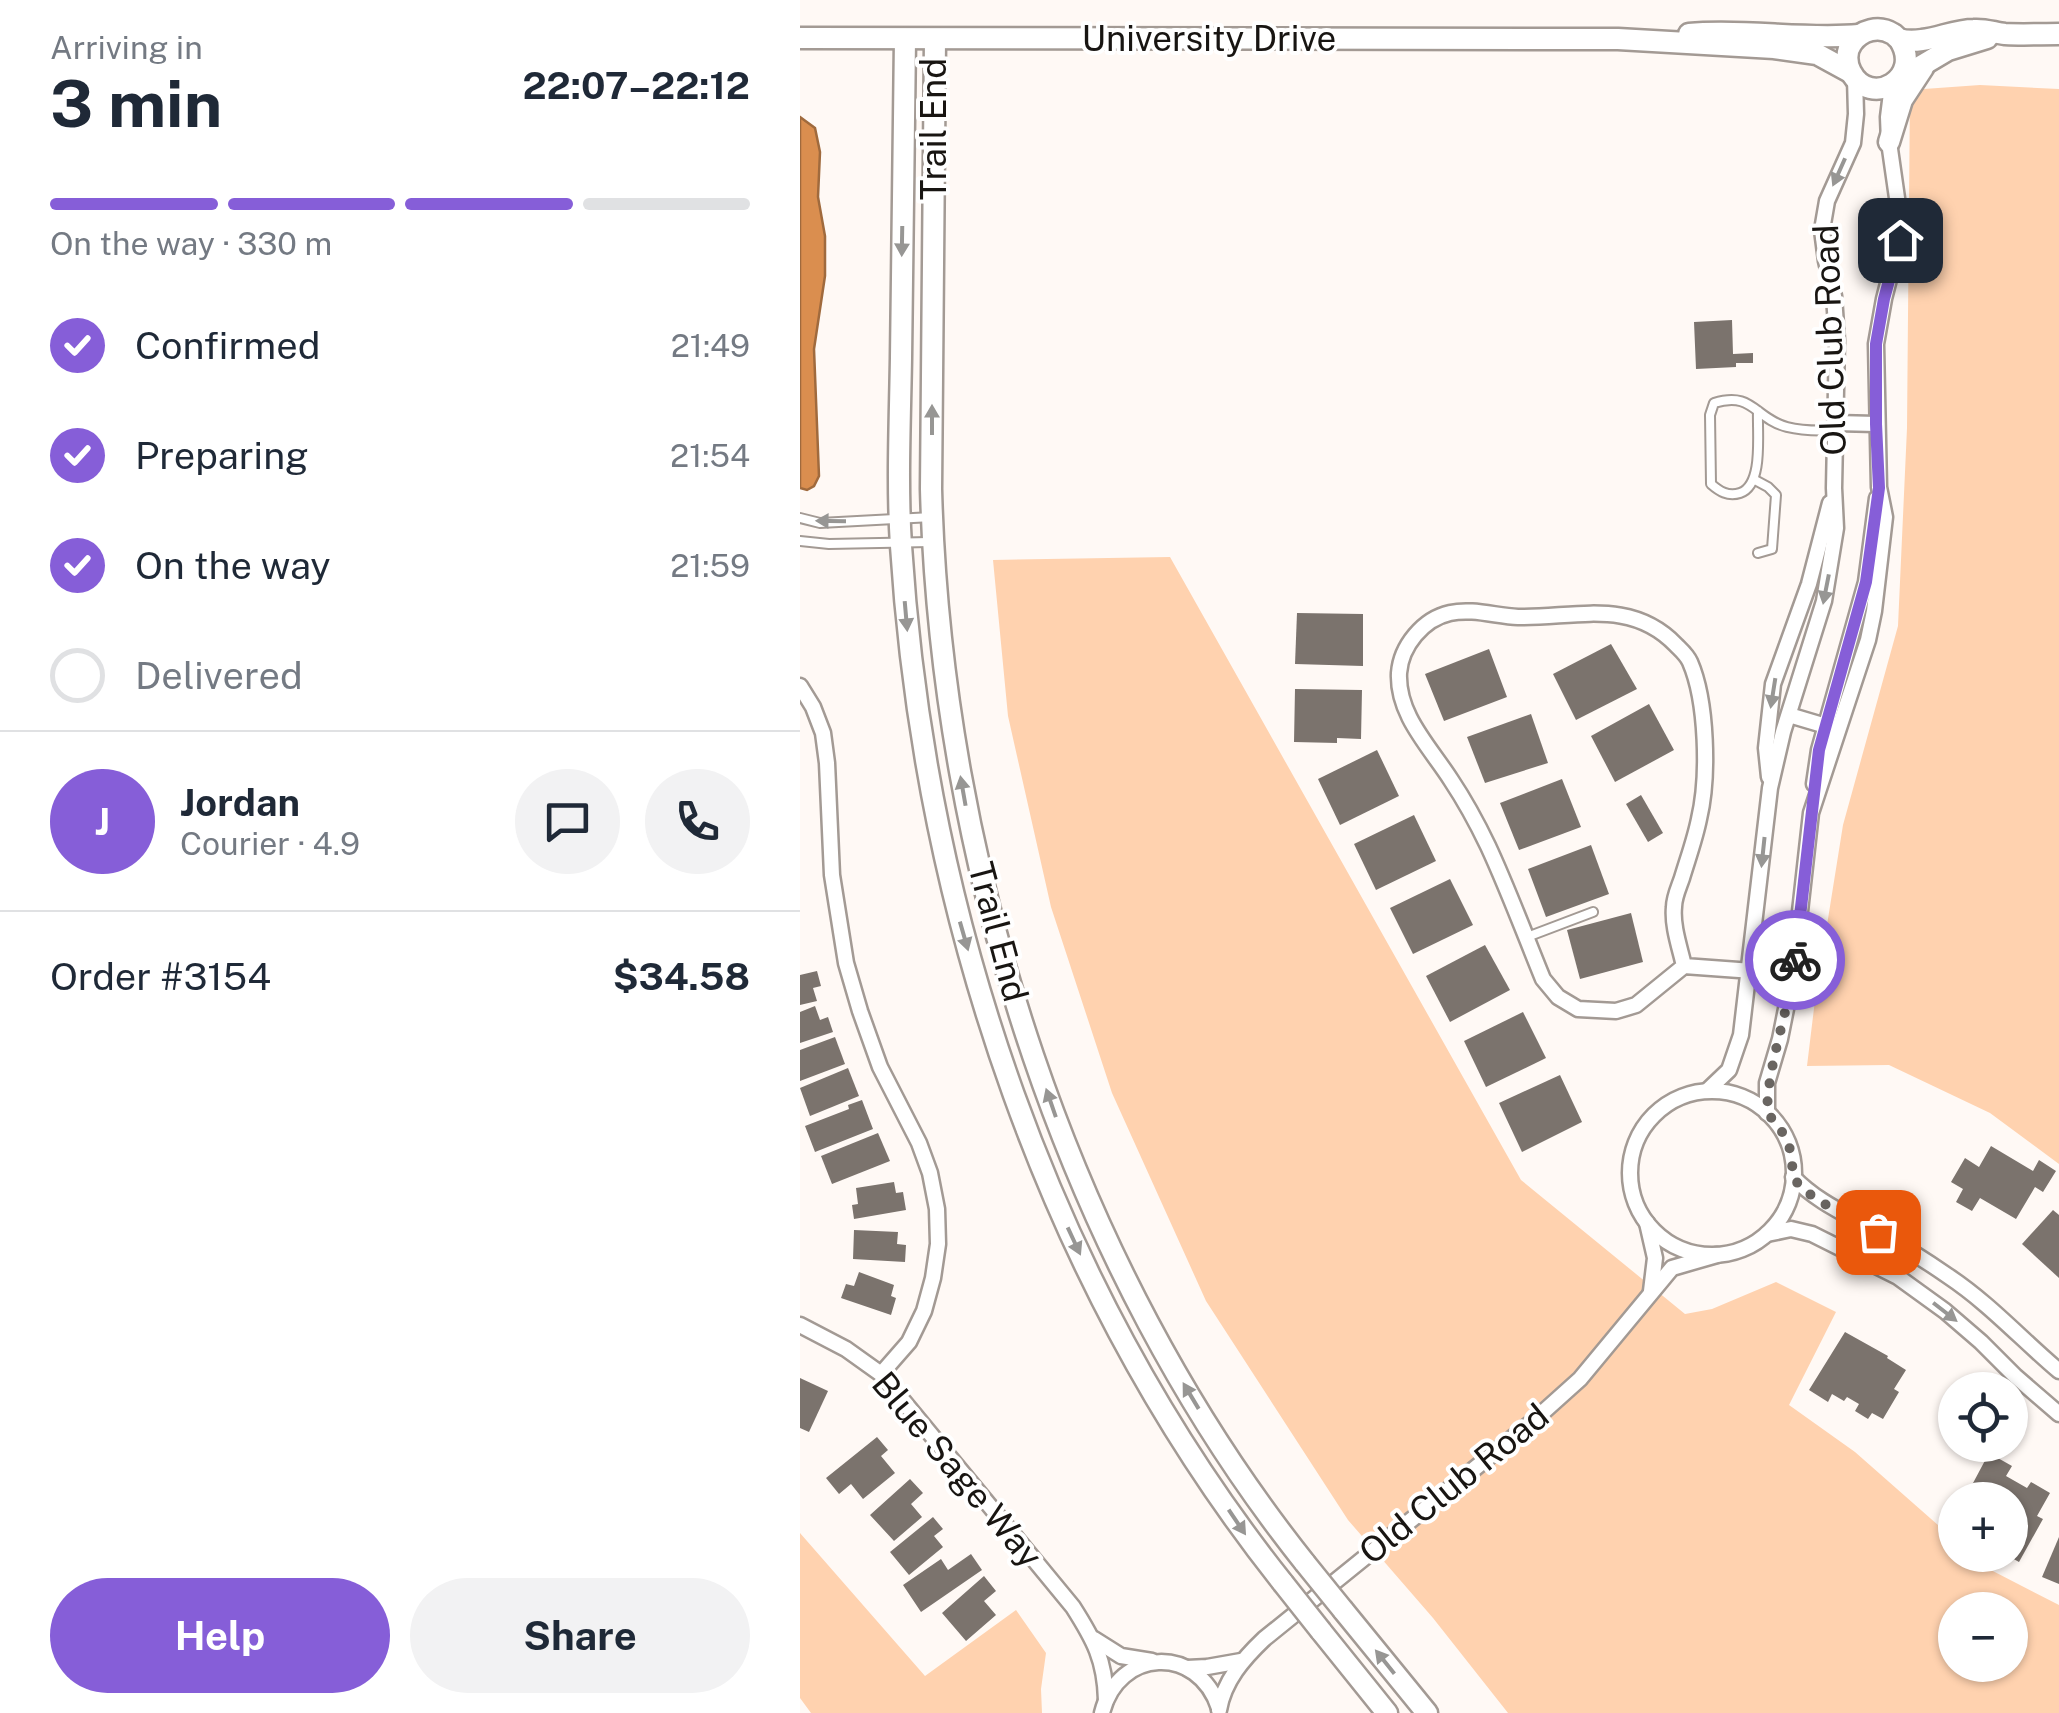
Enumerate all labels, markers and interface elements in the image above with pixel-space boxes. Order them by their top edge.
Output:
street label: University Drive [1082,18,1336,59]
text: Arriving in [50,29,203,66]
street label: Trail End [913,58,954,200]
text: 22:07–22:12 [522,63,750,108]
text: 3 min [50,65,222,142]
one-way arrow [1831,157,1847,187]
pin [1858,198,1943,283]
icon: home [1873,213,1928,268]
street label: Old Club Road [1805,224,1854,456]
text: On the way · 330 m [50,225,332,262]
one-way arrow [894,226,910,258]
icon: check [50,318,105,373]
text: Confirmed [135,323,320,368]
text: 21:49 [671,327,750,364]
one-way arrow [924,403,940,435]
icon: check [50,428,105,483]
text: Preparing [135,433,309,478]
text: 21:54 [670,437,750,474]
one-way arrow [814,513,846,529]
icon: check [50,538,105,593]
text: On the way [135,543,331,588]
text: 21:59 [670,547,750,584]
one-way arrow [1817,574,1833,605]
one-way arrow [899,601,915,633]
text: Delivered [135,653,303,698]
one-way arrow [1765,678,1780,709]
button: chat [515,769,620,874]
button: phone [645,769,750,874]
one-way arrow [954,775,970,806]
text: Jordan [180,780,300,825]
text: J [95,799,110,844]
text: Courier · 4.9 [180,825,360,862]
one-way arrow [1755,837,1771,869]
street label: Trail End [960,858,1037,1006]
courier [1745,910,1845,1010]
one-way arrow [957,921,973,952]
icon: bike [1768,933,1823,988]
text: Order #3154 [50,954,271,999]
text: $34.58 [613,954,750,999]
one-way arrow [1043,1088,1058,1118]
pin [1836,1190,1921,1275]
icon: bag [1851,1205,1906,1260]
one-way arrow [1066,1226,1082,1256]
one-way arrow [1932,1302,1958,1322]
street label: Blue Sage Way [864,1364,1051,1576]
map controls [1938,1372,2028,1682]
button: locate [1938,1372,2028,1462]
one-way arrow [1182,1382,1200,1410]
street label: Old Club Road [1351,1395,1556,1572]
button: + [1938,1482,2028,1572]
one-way arrow [1227,1509,1245,1536]
button: Help [50,1578,390,1693]
button: Share [410,1578,750,1693]
button: − [1938,1592,2028,1682]
one-way arrow [1375,1649,1396,1674]

